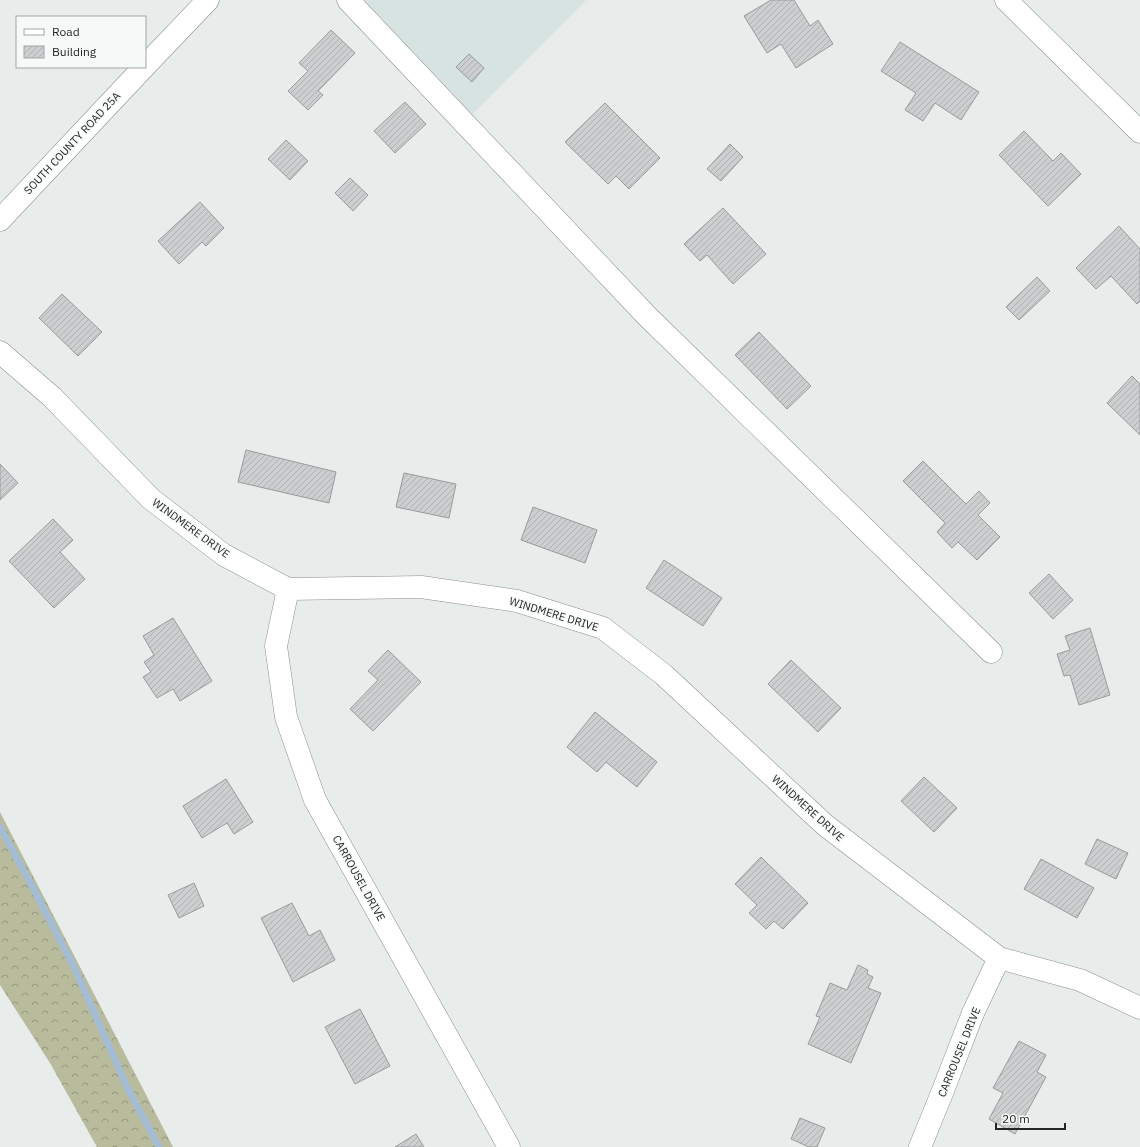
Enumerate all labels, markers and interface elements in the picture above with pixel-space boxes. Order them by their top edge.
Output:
legend [16,16,146,68]
text: Road [52,24,80,39]
text: Building [52,44,97,59]
street label: SOUTH COUNTY ROAD 25A [21,89,123,197]
street label: WINDMERE DRIVE [149,495,233,561]
street label: WINDMERE DRIVE [508,594,600,634]
street label: WINDMERE DRIVE [769,772,847,844]
street label: CARROUSEL DRIVE [330,833,388,923]
street label: CARROUSEL DRIVE [935,1005,983,1099]
scale bar [996,1105,1065,1131]
text: 20 m [1002,1111,1030,1126]

